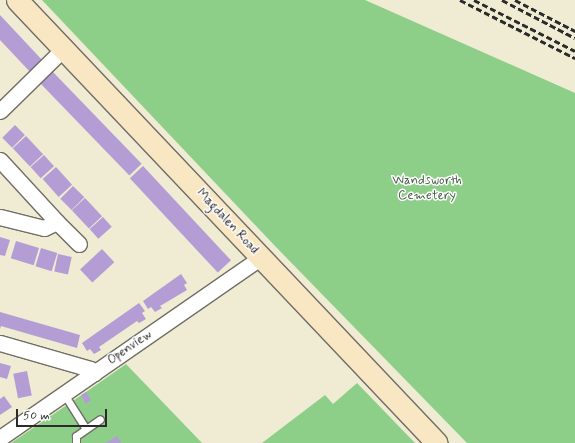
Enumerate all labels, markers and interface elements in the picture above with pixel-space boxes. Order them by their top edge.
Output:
park label: Wandsworth Cemetery [392,174,462,205]
street label: Magdalen Road [193,186,261,258]
street label: Openview [105,327,155,369]
scale bar [18,401,109,427]
text: 50 m [23,408,50,424]

